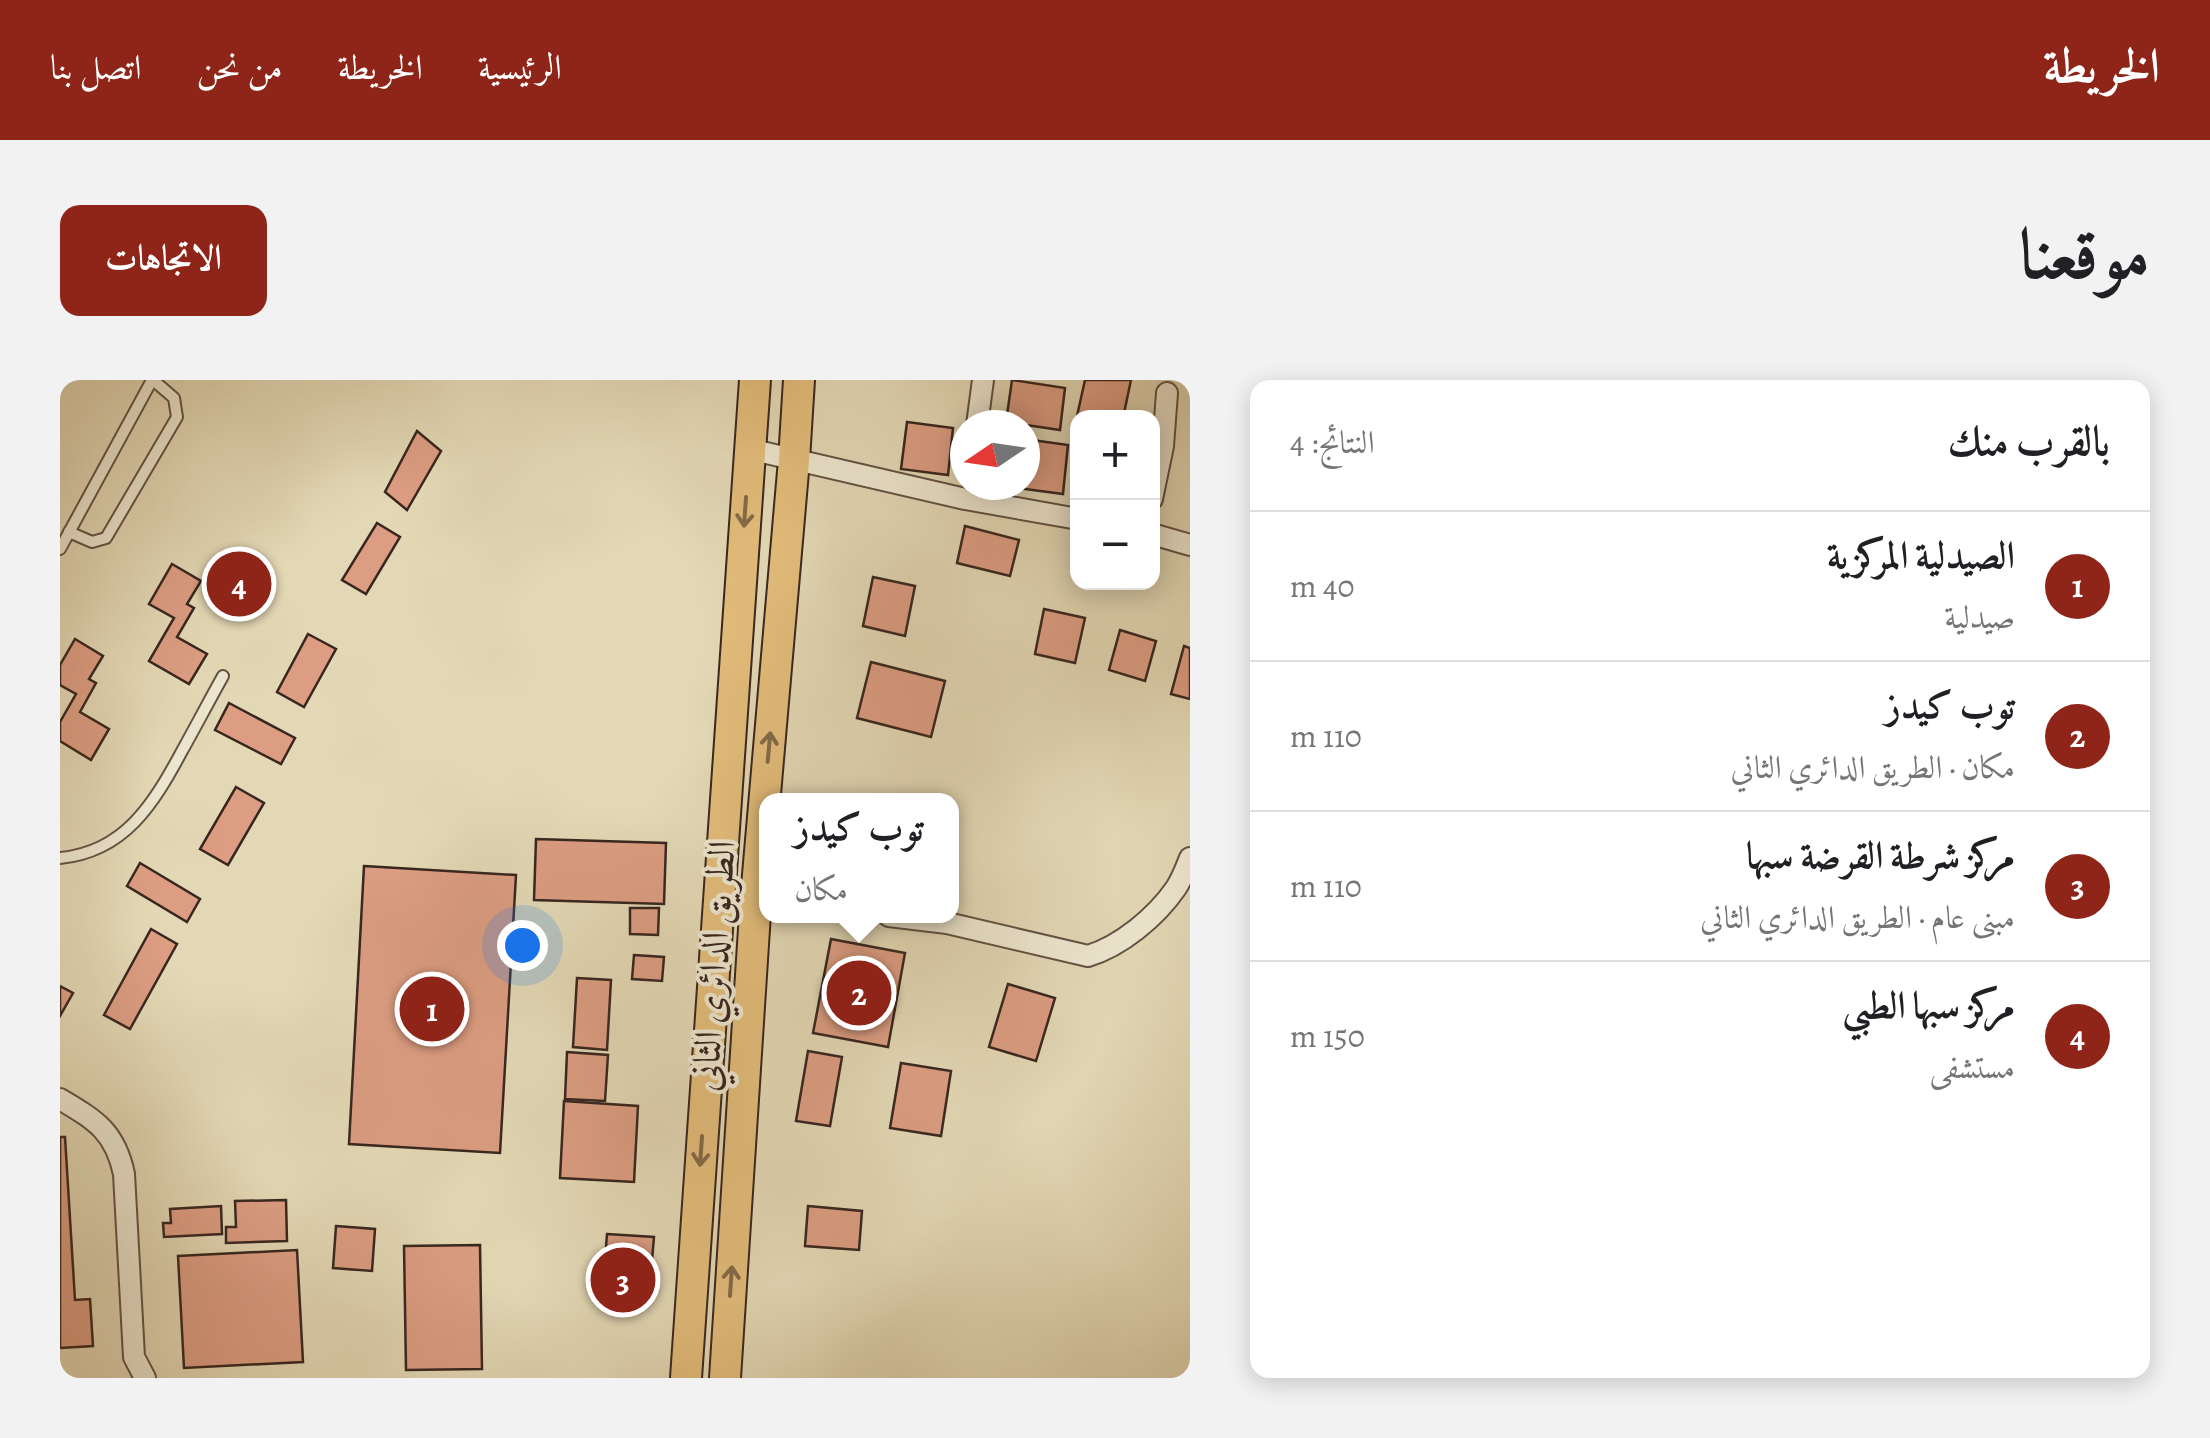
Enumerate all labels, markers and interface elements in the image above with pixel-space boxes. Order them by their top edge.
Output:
text: الخريطة [2043,33,2160,99]
text: اتصل بنا [50,43,142,91]
text: من نحن [197,43,283,91]
text: الخريطة [338,43,423,91]
text: الرئيسية [478,43,562,91]
button: الاتجاهات [60,205,267,316]
text: موقعنا [2019,207,2150,302]
north arrow [950,410,1040,500]
map controls [1070,410,1160,590]
button: + [1070,410,1160,500]
text: بالقرب منك [1947,412,2110,469]
text: النتائج: 4 [1290,420,1375,464]
one-way arrow [735,496,754,528]
button: − [1070,500,1160,590]
text: الصيدلية المركزية [1827,529,2015,581]
pin: 4 [206,546,272,622]
text: 40 m [1290,564,1355,608]
text: 1 [2072,564,2083,608]
text: صيدلية [1944,595,2015,639]
text: توب كيدز [1885,679,2015,731]
text: 110 m [1290,714,1362,758]
text: 2 [2070,714,2085,758]
one-way arrow [760,732,779,764]
text: مكان · الطريق الدائري الثاني [1731,745,2015,789]
popup [759,793,959,923]
text: توب كيدز [794,801,924,853]
text: مركز شرطة القرضة سبها [1746,829,2015,881]
street label: الطريق الدائري الثاني [678,839,753,1094]
text: 110 m [1290,864,1362,908]
text: 3 [2071,864,2084,908]
text: مكان [794,867,848,911]
text: مبنى عام · الطريق الدائري الثاني [1700,895,2015,939]
your location [497,920,548,971]
pin: 2 [826,956,892,1030]
pin: 1 [400,972,464,1046]
text: مركز سبها الطبي [1842,979,2015,1031]
text: 150 m [1290,1014,1365,1058]
text: 4 [2070,1014,2085,1058]
text: مستشفى [1930,1045,2015,1089]
one-way arrow [691,1134,710,1166]
pin: 3 [590,1242,656,1318]
one-way arrow [722,1265,741,1297]

